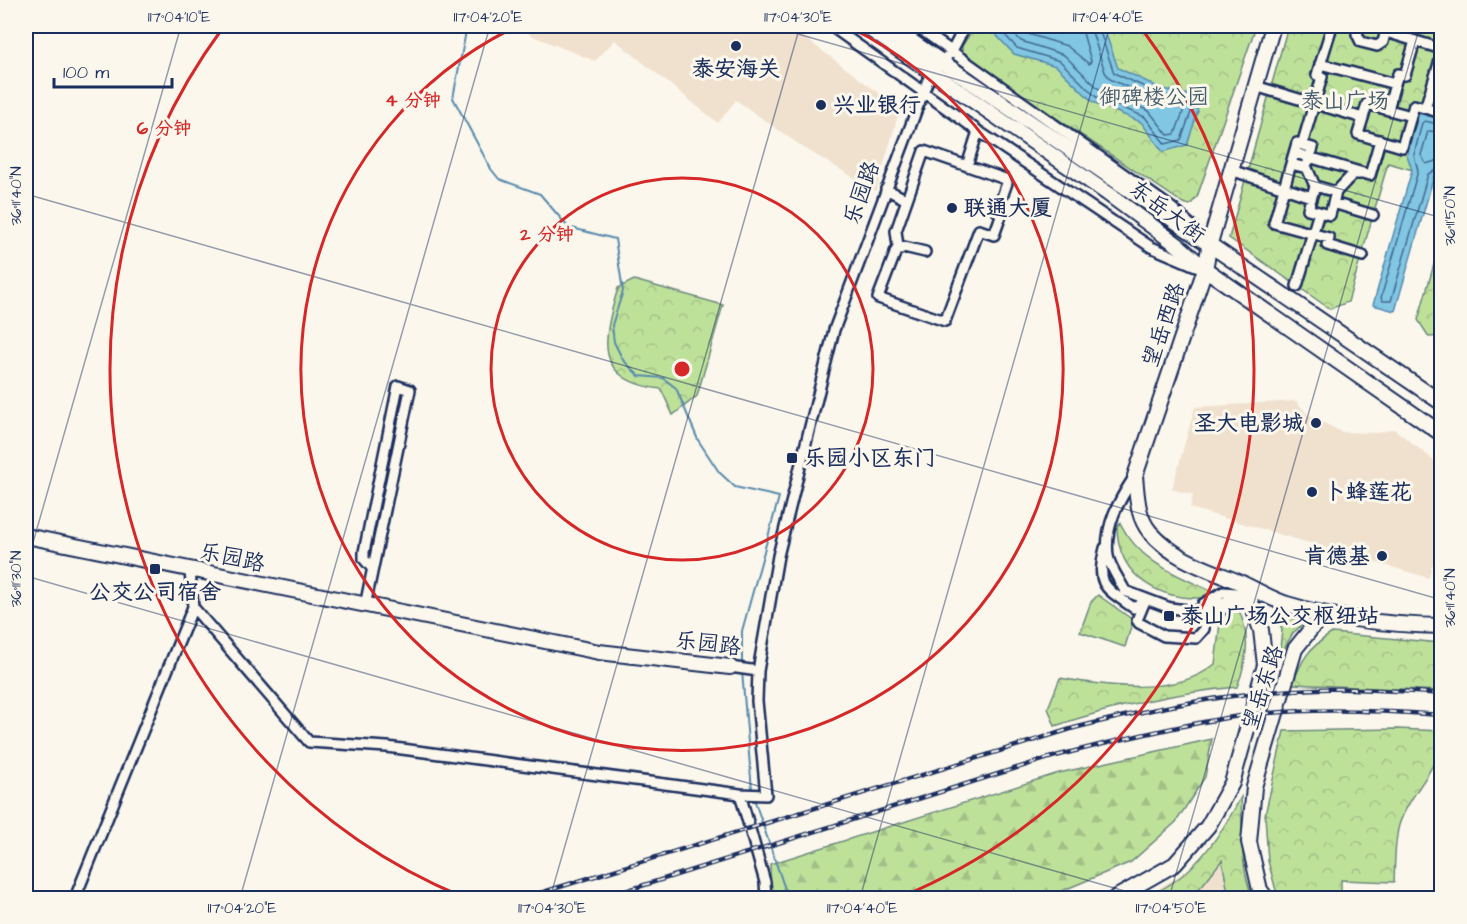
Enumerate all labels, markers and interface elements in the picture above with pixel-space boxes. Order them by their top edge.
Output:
text: 117°04'10"E [148,7,210,28]
text: 117°04'20"E [454,7,523,28]
text: 117°04'30"E [764,7,832,28]
text: 117°04'40"E [1073,7,1143,28]
marker: 泰安海关 [729,39,743,53]
scale bar [54,51,172,89]
place label: 泰安海关 [692,54,780,85]
text: 100 m [63,60,109,85]
park label: 御碑楼公园 [1099,82,1209,113]
park label: 泰山广场 [1301,86,1389,117]
text: 4 分钟 [385,88,441,113]
place label: 兴业银行 [833,90,921,121]
marker: 兴业银行 [814,98,828,112]
text: 6 分钟 [137,116,191,141]
street label: 乐园路 [836,157,888,229]
text: 36°11'40"N [6,166,27,226]
street label: 东岳大街 [1123,173,1211,251]
text: 36°11'50"N [1440,186,1461,246]
place label: 联通大厦 [964,193,1052,224]
marker: 联通大厦 [945,201,959,215]
text: 2 分钟 [519,222,574,247]
street label: 望岳西路 [1135,278,1193,372]
centre of rings [672,359,692,379]
place label: 圣大电影城 [1194,408,1304,439]
marker: 圣大电影城 [1309,416,1323,430]
place label: 乐园小区东门 [804,443,936,474]
marker: 乐园小区东门 [785,451,799,465]
place label: 卜蜂莲花 [1324,477,1412,508]
marker: 卜蜂莲花 [1305,485,1319,499]
street label: 乐园路 [196,536,268,580]
place label: 肯德基 [1304,541,1370,572]
marker: 肯德基 [1375,549,1389,563]
text: 36°11'30"N [6,551,27,607]
marker: 公交公司宿舍 [148,562,162,576]
text: 36°11'40"N [1440,568,1461,628]
place label: 公交公司宿舍 [89,577,221,608]
place label: 泰山广场公交枢纽站 [1181,601,1379,632]
marker: 泰山广场公交枢纽站 [1162,609,1176,623]
street label: 乐园路 [673,625,743,663]
street label: 望岳东路 [1235,641,1291,735]
text: 117°04'20"E [208,898,277,919]
text: 117°04'30"E [518,898,586,919]
text: 117°04'40"E [827,898,897,919]
text: 117°04'50"E [1136,898,1207,919]

